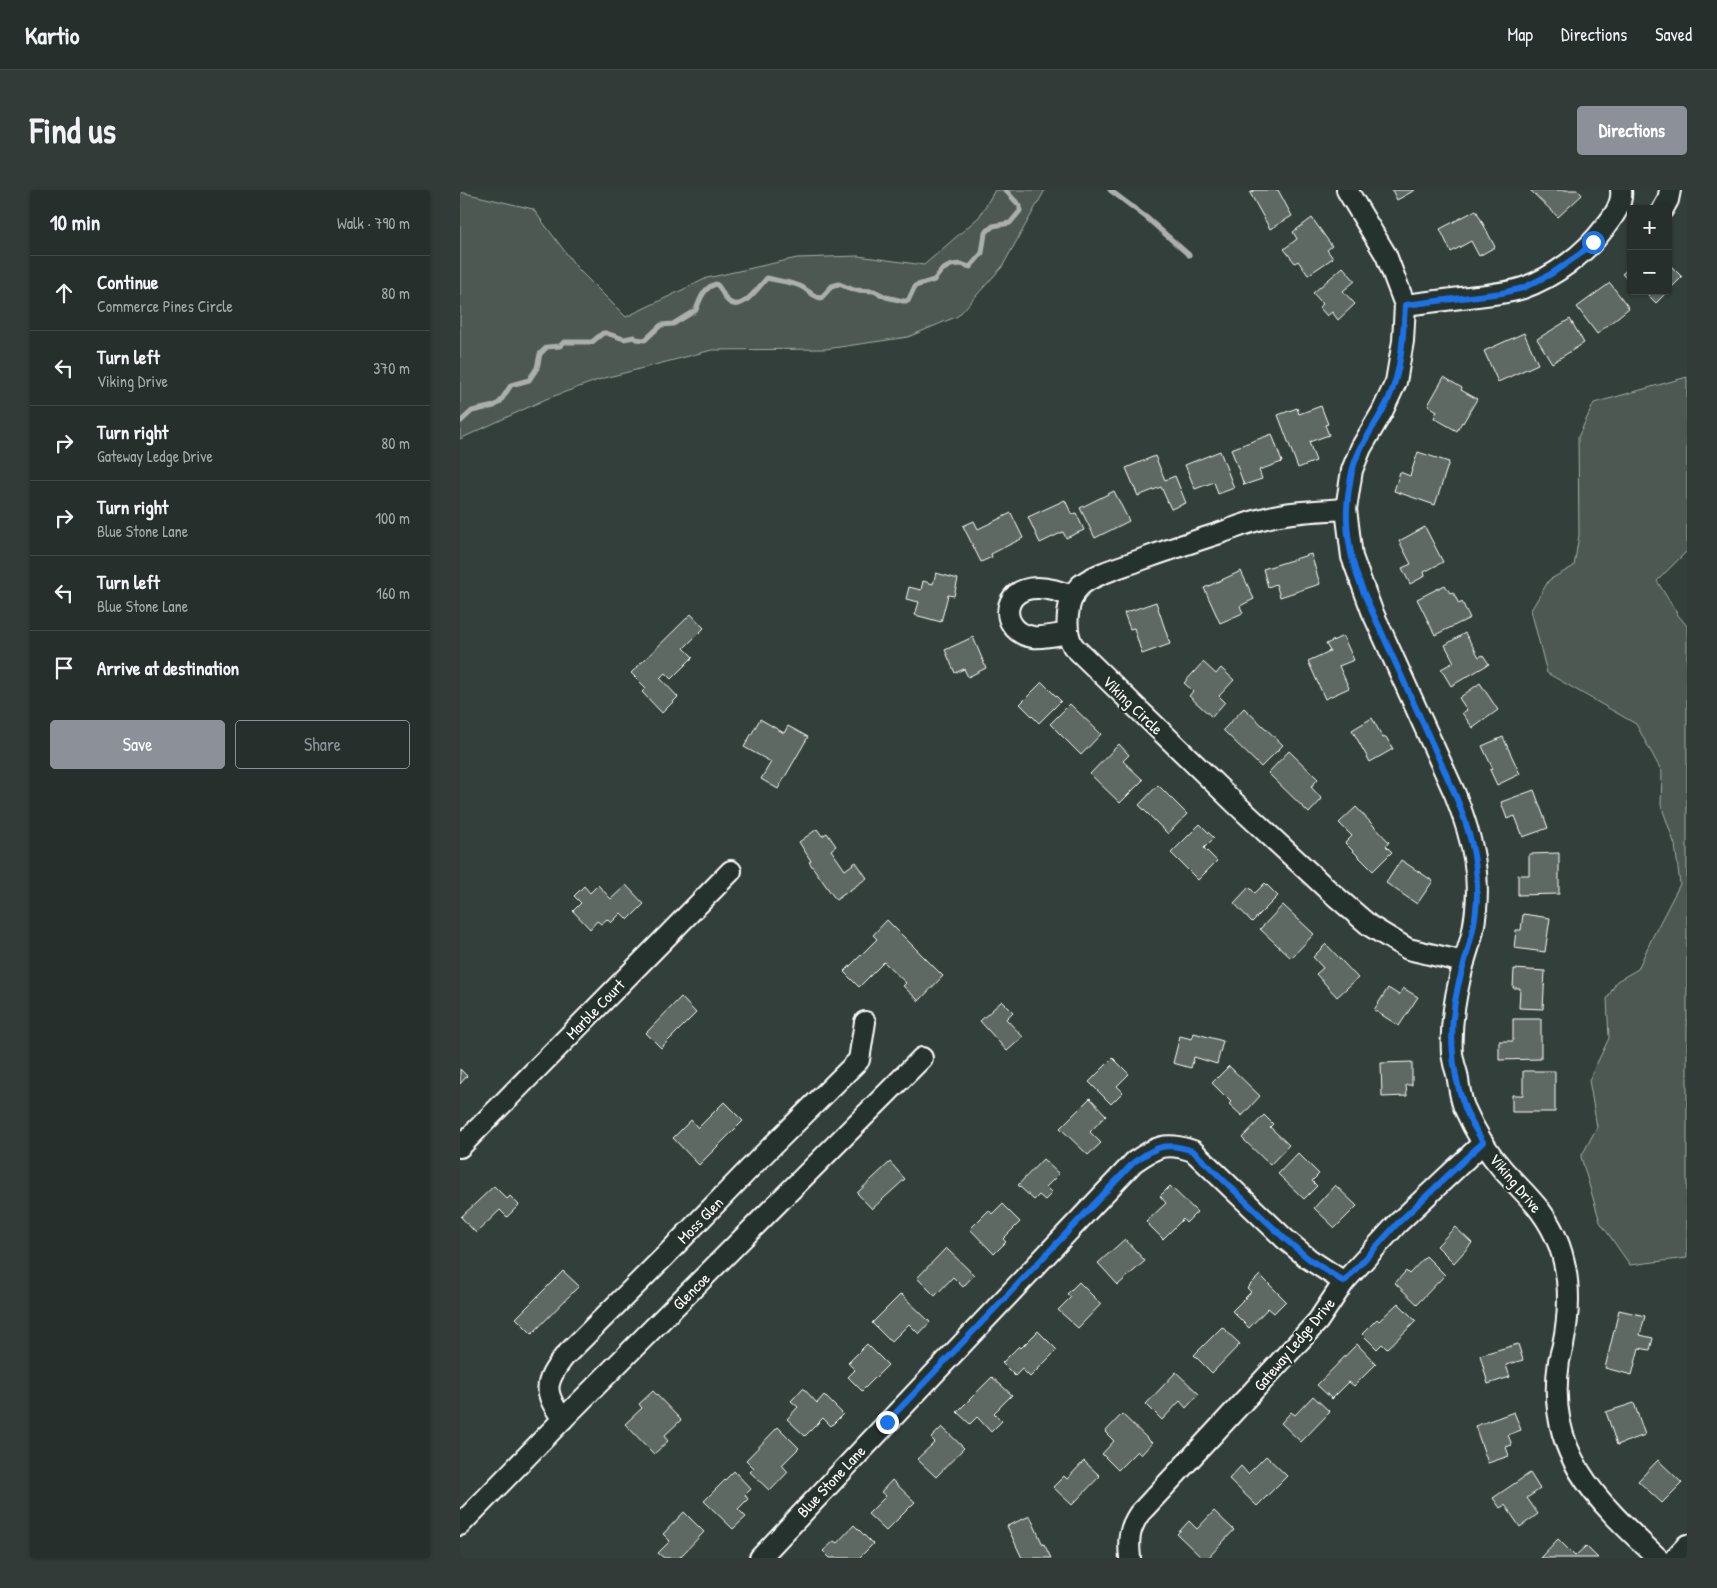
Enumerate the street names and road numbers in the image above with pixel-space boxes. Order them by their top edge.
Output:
street label: Viking Circle [1098,671,1168,740]
street label: Marble Court [561,974,630,1044]
street label: Viking Drive [1485,1149,1548,1218]
street label: Moss Glen [672,1192,728,1248]
street label: Glencoe [667,1267,715,1315]
street label: Gateway Ledge Drive [1248,1292,1340,1395]
street label: Blue Stone Lane [792,1440,871,1522]

